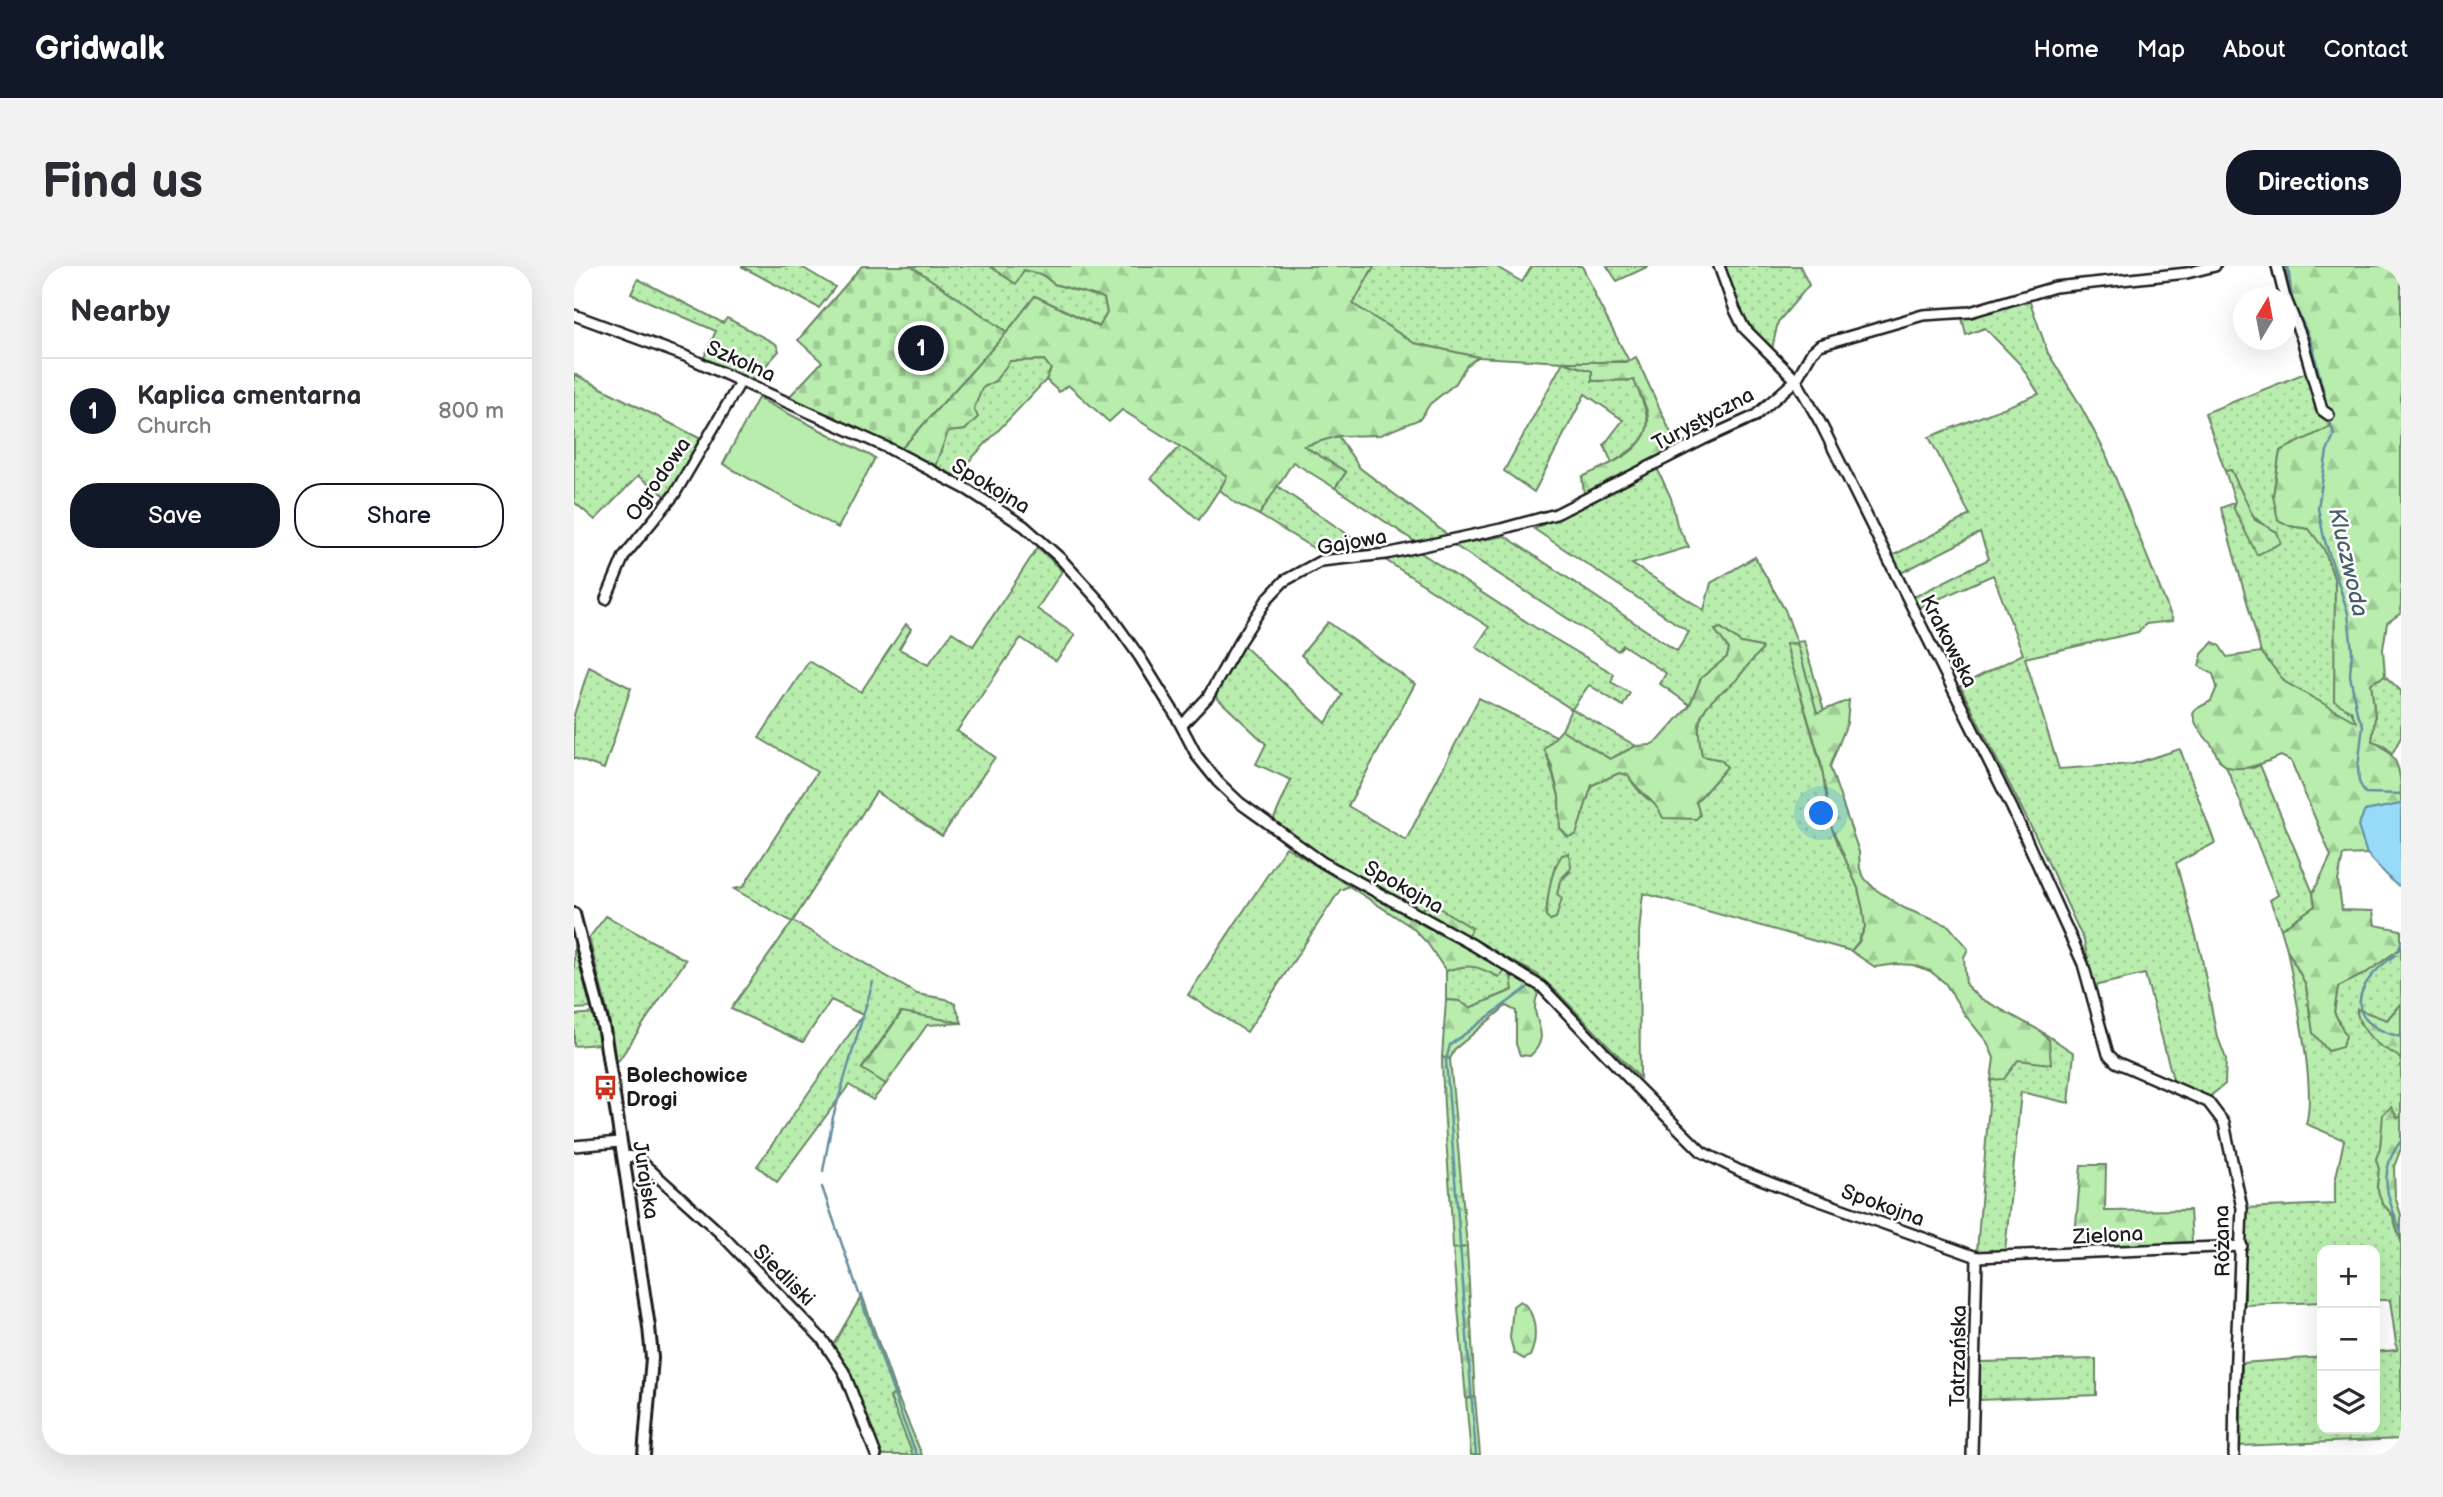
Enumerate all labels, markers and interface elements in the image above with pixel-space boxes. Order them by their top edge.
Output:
text: Gridwalk [35,29,165,69]
text: Home [2034,35,2099,64]
text: Map [2137,35,2185,64]
text: About [2223,35,2285,64]
text: Contact [2323,35,2408,64]
button: Directions [2226,150,2401,215]
text: Find us [42,153,203,212]
north arrow [2233,287,2296,350]
text: Nearby [70,294,170,330]
pin: 1 [898,322,944,374]
street label: Szkolna [702,335,779,388]
text: Kaplica cmentarna [137,381,361,412]
street label: Turystyczna [1648,382,1758,457]
text: 1 [88,397,98,425]
text: 800 m [438,397,504,425]
text: Church [137,412,212,440]
street label: Ogrodowa [620,433,696,526]
street label: Spokojna [947,453,1034,520]
button: Save [70,483,280,548]
button: Share [294,483,504,548]
water label: Kluczwoda [2322,505,2374,619]
street label: Gajowa [1315,524,1389,561]
street label: Krakowska [1915,591,1983,692]
your location [1804,796,1838,830]
street label: Spokojna [1360,855,1448,919]
place label: Bolechowice Drogi [626,1063,748,1112]
bus stop icon: Bolechowice Drogi [592,1073,620,1101]
street label: Jurajska [627,1139,664,1221]
street label: Spokojna [1838,1179,1928,1232]
street label: Różana [2209,1205,2236,1277]
street label: Zielona [2071,1221,2144,1250]
street label: Siedliski [747,1239,820,1312]
map controls [2317,1245,2380,1434]
button: + [2317,1245,2380,1308]
street label: Tatrzańska [1945,1305,1972,1407]
button: − [2317,1308,2380,1371]
button: layers [2317,1371,2380,1434]

